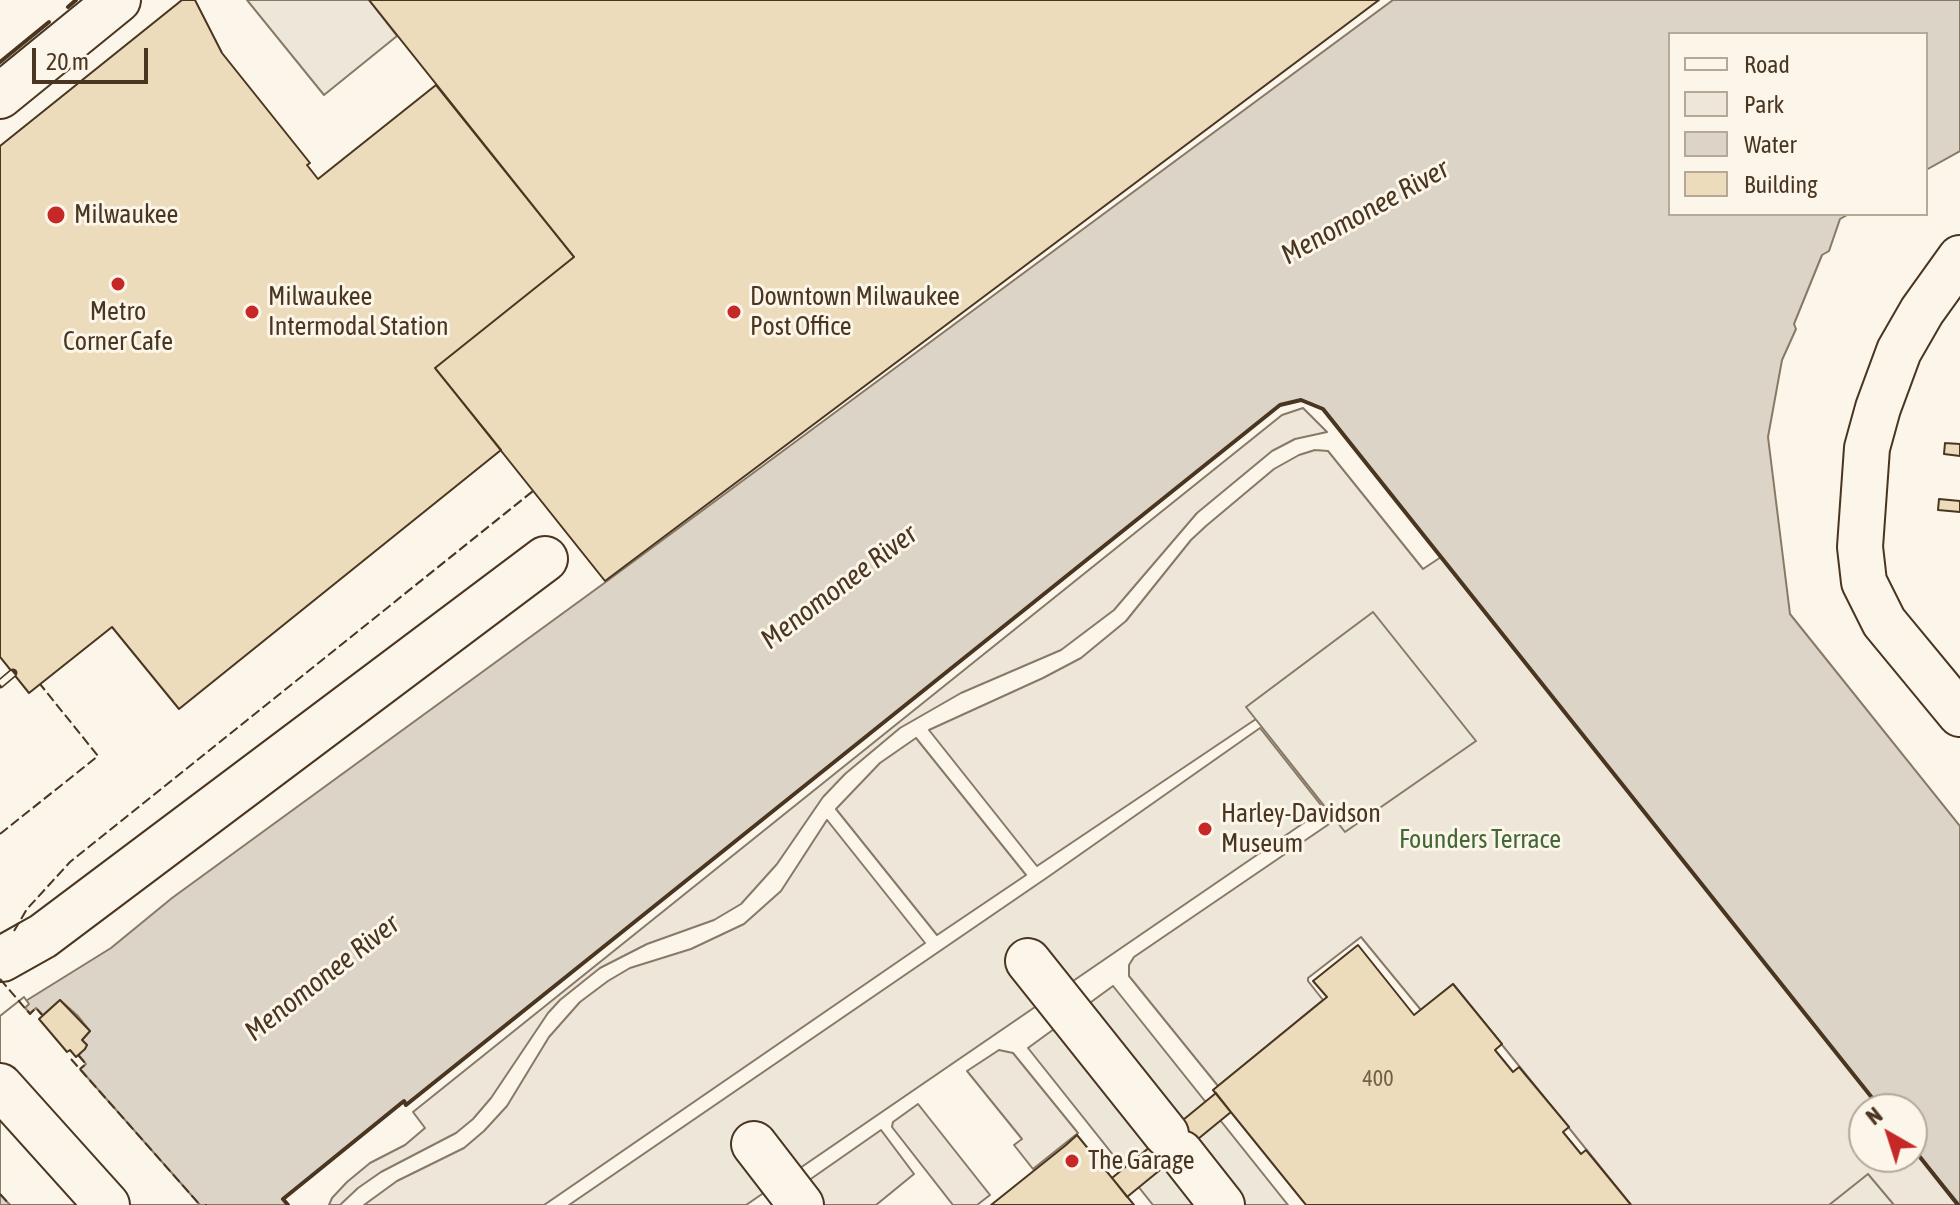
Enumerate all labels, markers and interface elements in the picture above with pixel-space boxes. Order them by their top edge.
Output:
scale bar [36,32,152,82]
legend [1668,32,1928,216]
text: 20 m [46,48,89,75]
text: Road [1744,51,1790,78]
text: Park [1744,91,1784,118]
text: Water [1744,131,1797,158]
water label: Menomonee River [1275,152,1455,272]
text: Building [1744,171,1817,198]
place label: Milwaukee [74,199,178,231]
marker: Milwaukee [45,204,67,226]
marker: Metro Corner Cafe [109,275,127,293]
place label: Milwaukee Intermodal Station [268,281,449,342]
place label: Downtown Milwaukee Post Office [750,281,960,342]
place label: Metro Corner Cafe [63,296,173,358]
marker: Milwaukee Intermodal Station [243,303,261,321]
marker: Downtown Milwaukee Post Office [725,303,743,321]
water label: Menomonee River [754,517,924,657]
place label: Harley-Davidson Museum [1221,798,1381,860]
marker: Harley-Davidson Museum [1196,820,1214,838]
park label: Founders Terrace [1399,824,1561,856]
water label: Menomonee River [238,907,406,1049]
house number: 400 [1362,1066,1394,1092]
north arrow [1848,1093,1928,1173]
text: N [1861,1102,1887,1130]
place label: The Garage [1088,1145,1194,1177]
marker: The Garage [1063,1152,1081,1170]

